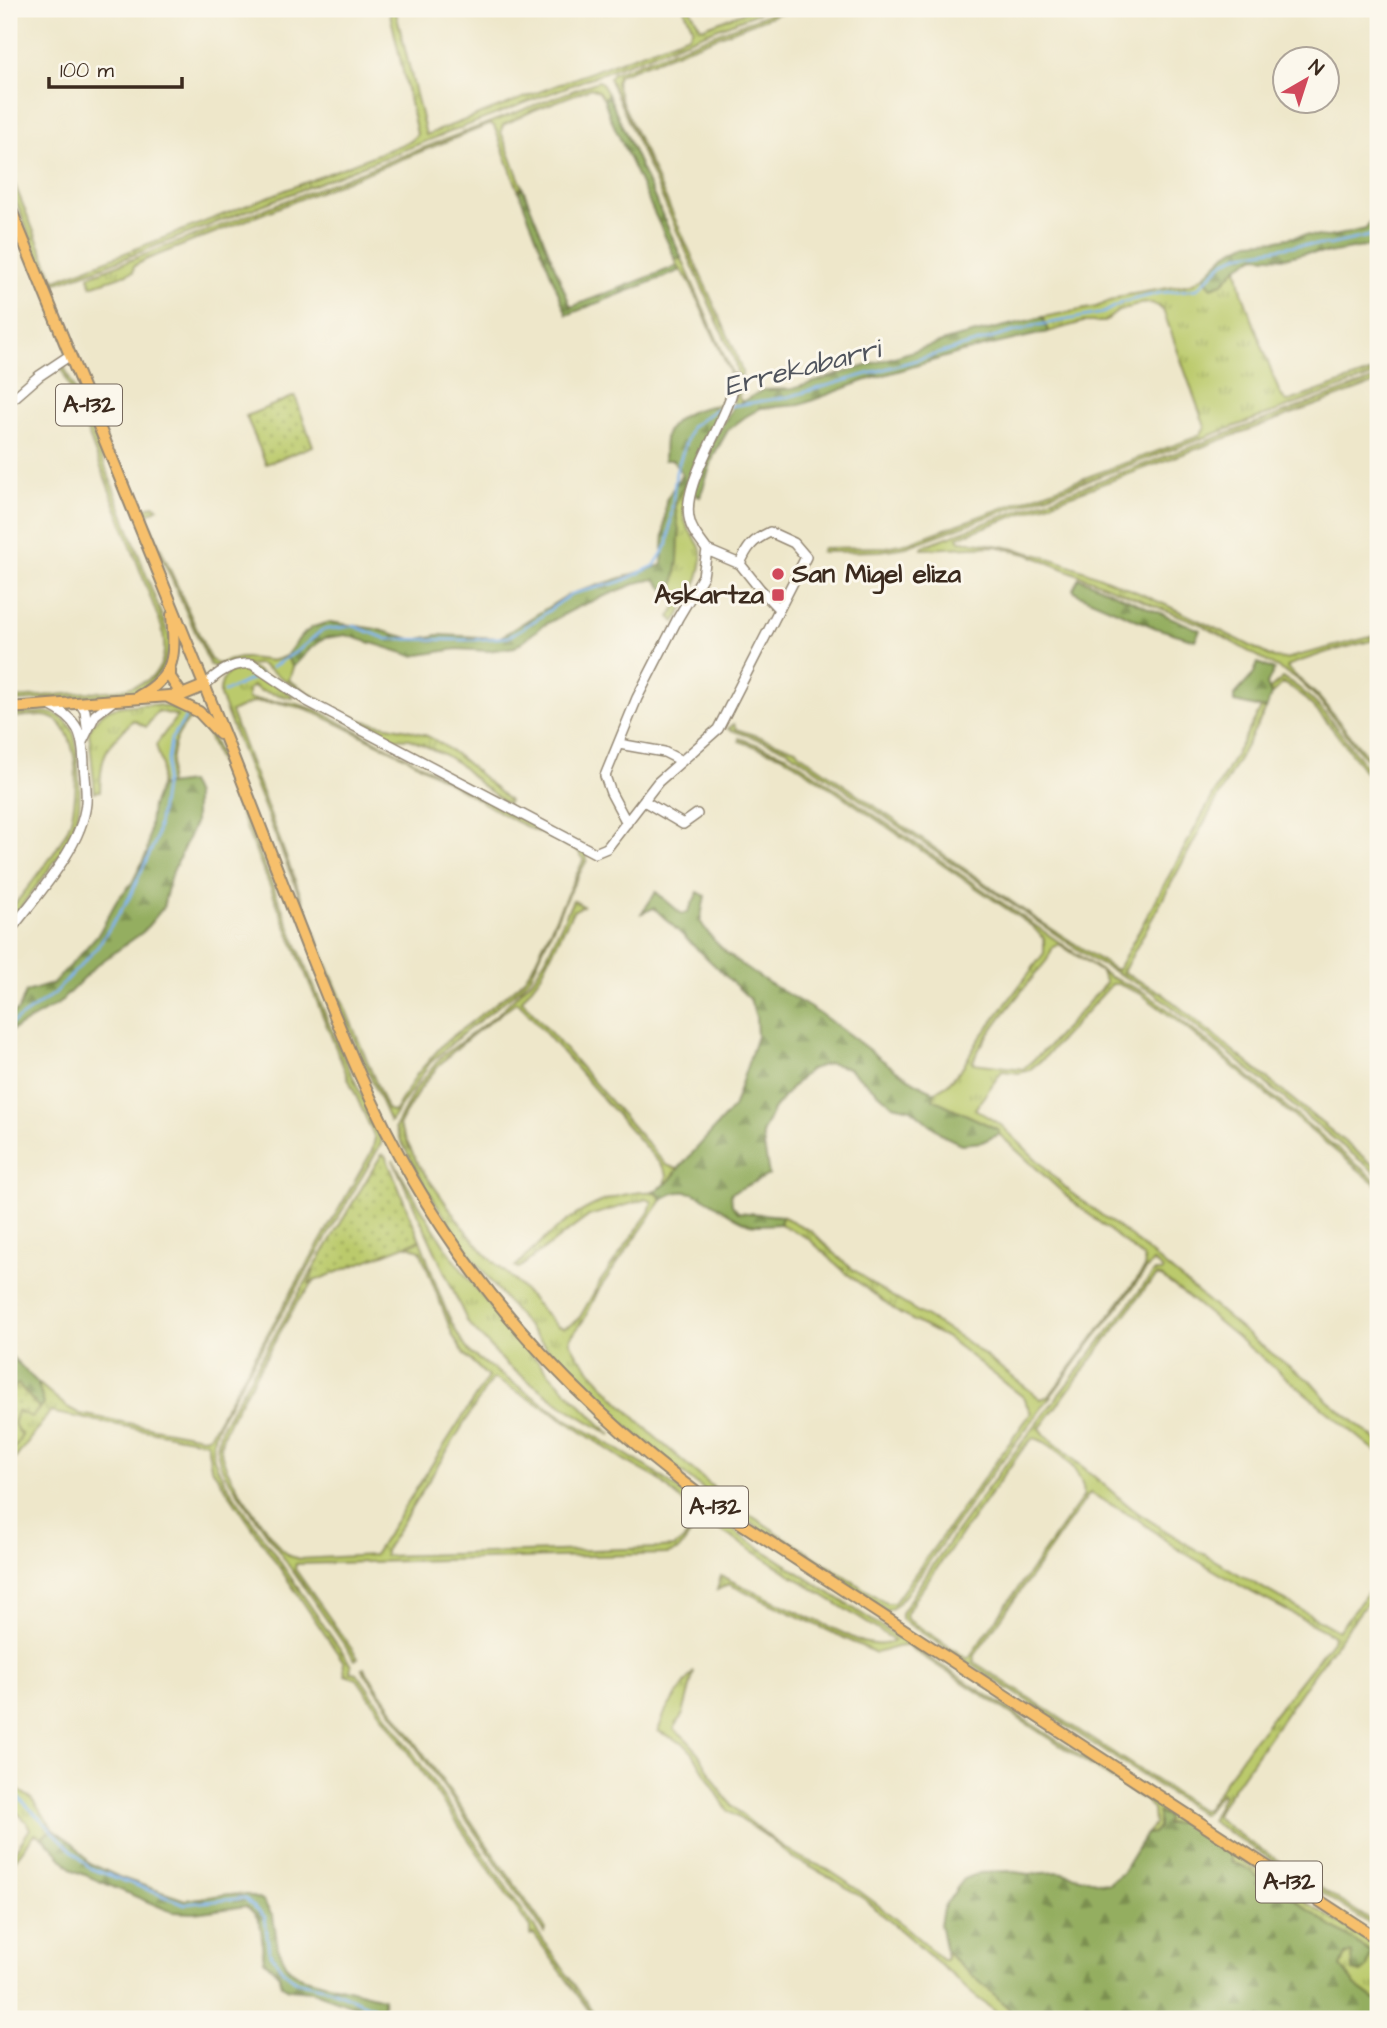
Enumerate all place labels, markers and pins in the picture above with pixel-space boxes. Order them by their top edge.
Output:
place label: San Migel eliza [791,556,962,595]
marker: San Migel eliza [770,566,786,582]
place label: Askartza [654,577,765,613]
marker: Askartza [770,587,786,603]

